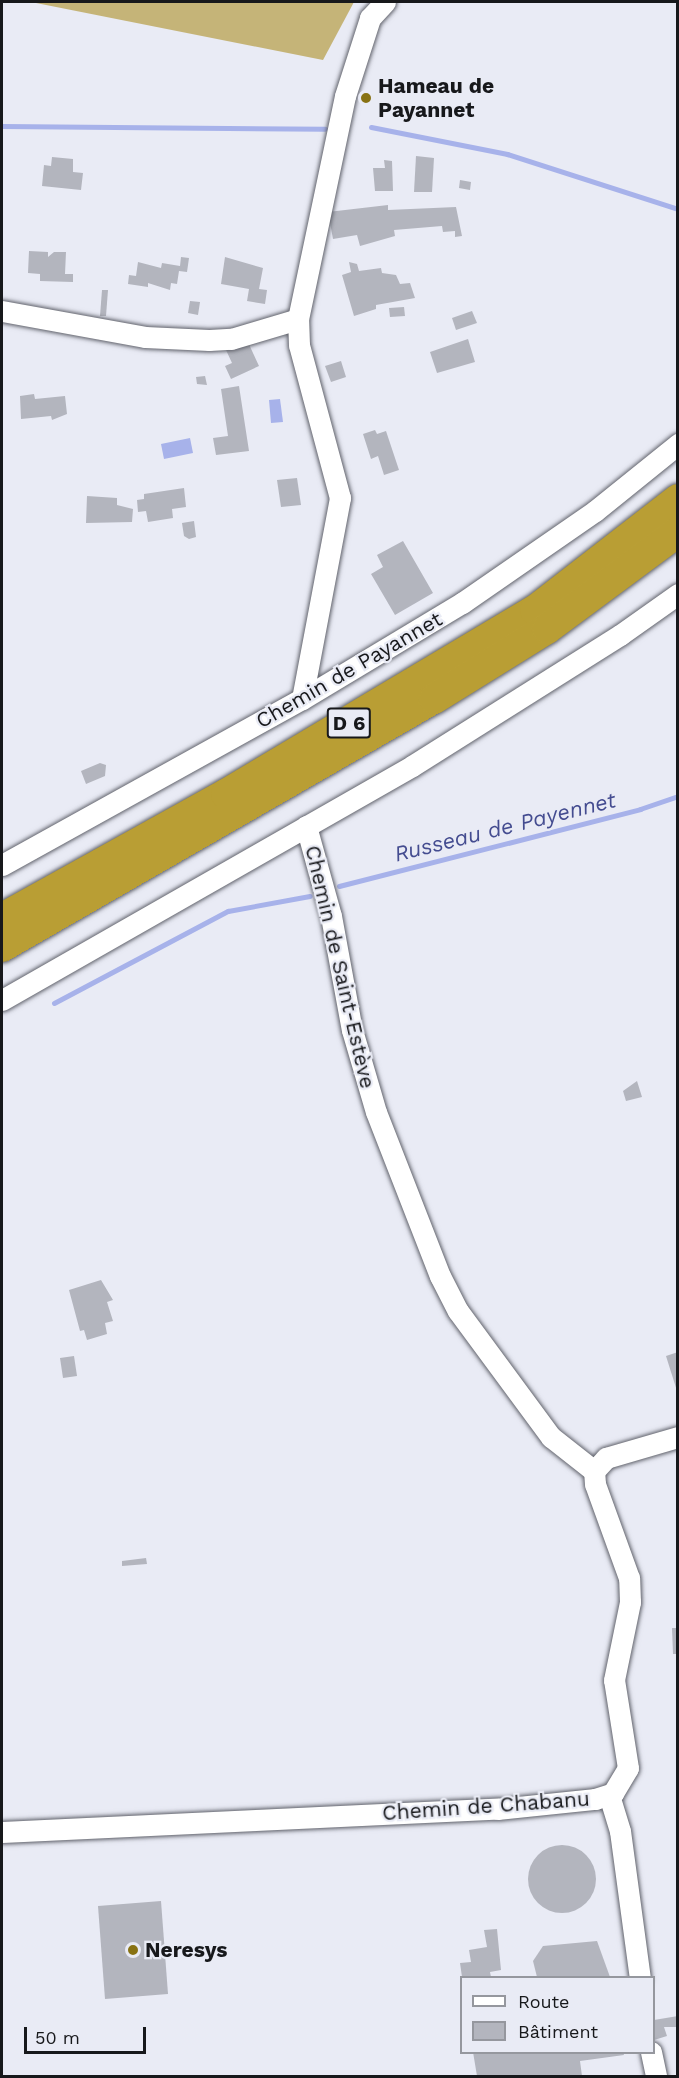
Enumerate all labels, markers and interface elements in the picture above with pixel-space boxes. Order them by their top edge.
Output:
place label: Hameau de Payannet [378,73,494,123]
marker: Hameau de Payannet [359,91,373,105]
street label: Chemin de Payannet [251,606,447,734]
road number: D 6 [326,706,372,740]
water label: Russeau de Payennet [391,787,619,867]
street label: Chemin de Saint-Estève [300,843,380,1091]
street label: Chemin de Chabanu [381,1786,591,1826]
place label: Neresys [145,1937,227,1963]
marker: Neresys [126,1943,140,1957]
legend [460,1976,655,2054]
text: Route [518,1991,570,2012]
scale bar [27,2015,148,2053]
text: Bâtiment [518,2021,598,2042]
text: 50 m [35,2027,80,2048]

